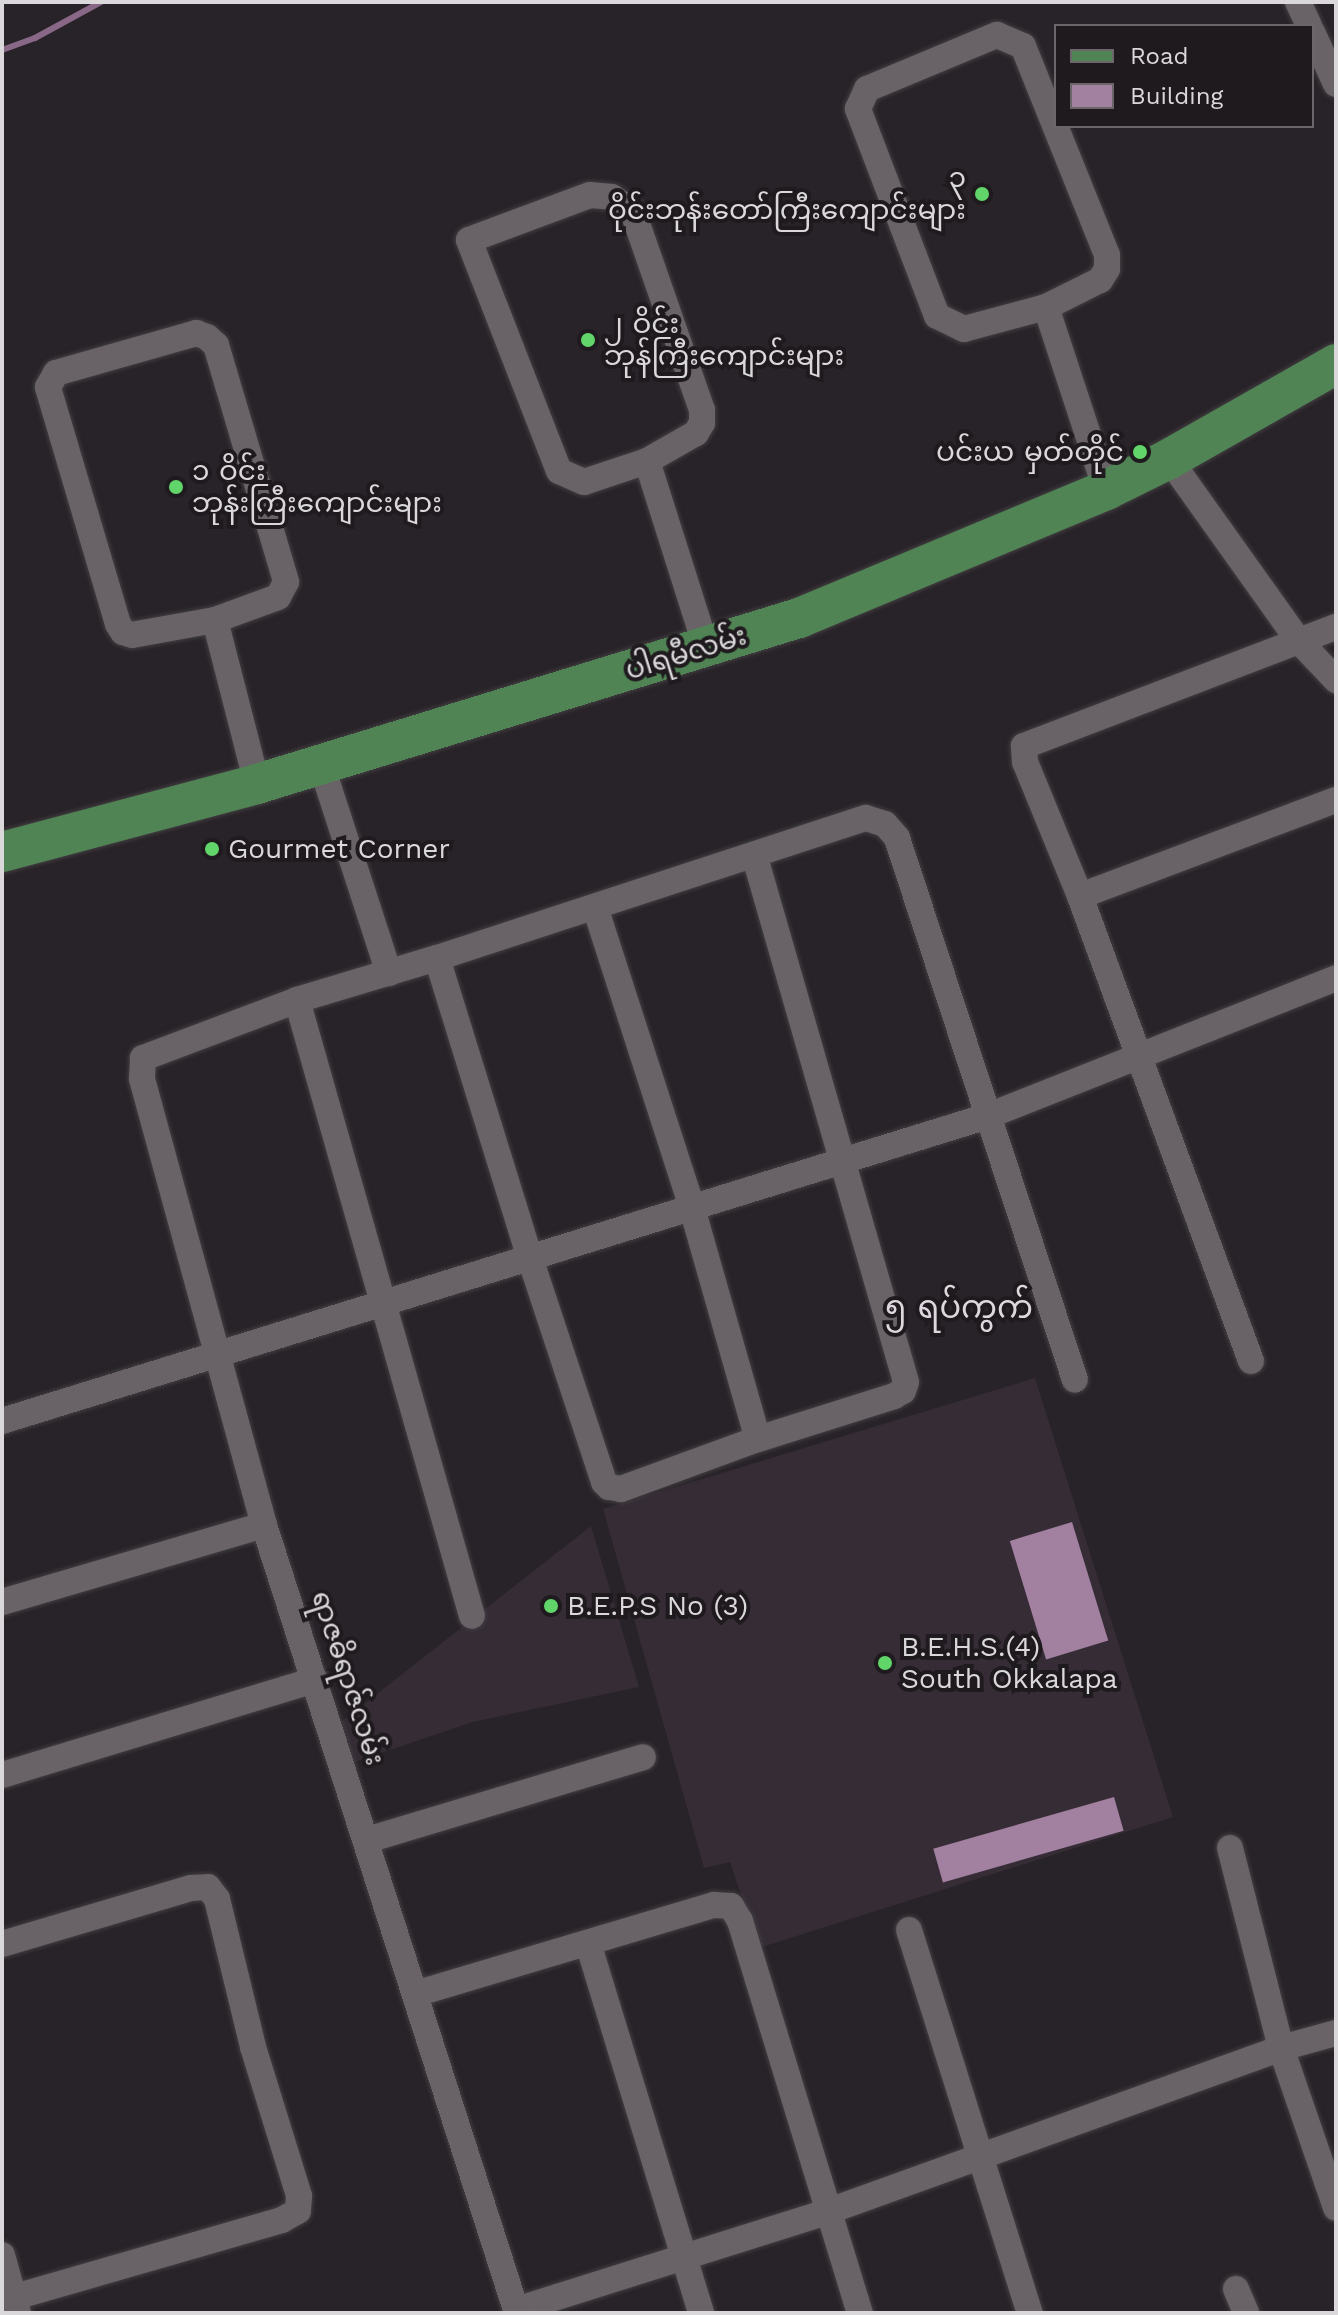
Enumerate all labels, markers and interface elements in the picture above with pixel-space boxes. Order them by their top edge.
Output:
legend [1054,24,1314,128]
text: Road [1130,42,1189,70]
text: Building [1130,82,1223,110]
place label: ၃ ဝိုင်းဘုန်းတော်ကြီးကျောင်းများ [608,161,966,227]
marker: ၃ ဝိုင်းဘုန်းတော်ကြီးကျောင်းများ [973,185,991,203]
place label: ၂ ဝိုင်း ဘုန်ကြီးကျောင်းများ [604,307,844,373]
marker: ၂ ဝိုင်း ဘုန်ကြီးကျောင်းများ [579,331,597,349]
place label: ပင်းယ မှတ်တိုင် [936,435,1124,469]
marker: ပင်းယ မှတ်တိုင် [1131,443,1149,461]
place label: ၁ ဝိုင်း ဘုန်းကြီးကျောင်းများ [192,454,442,520]
marker: ၁ ဝိုင်း ဘုန်းကြီးကျောင်းများ [167,478,185,496]
street label: ပါရမီလမ်း [621,619,751,687]
place label: Gourmet Corner [228,832,450,866]
marker: Gourmet Corner [203,840,221,858]
district label: ၅ ရပ်ကွက် [885,1288,1033,1326]
street label: ရာဇဓိရာဇ်လမ်း [304,1587,392,1769]
place label: B.E.P.S No (3) [567,1589,748,1623]
marker: B.E.P.S No (3) [542,1597,560,1615]
place label: B.E.H.S.(4) South Okkalapa [901,1630,1118,1696]
marker: B.E.H.S.(4) South Okkalapa [876,1654,894,1672]

